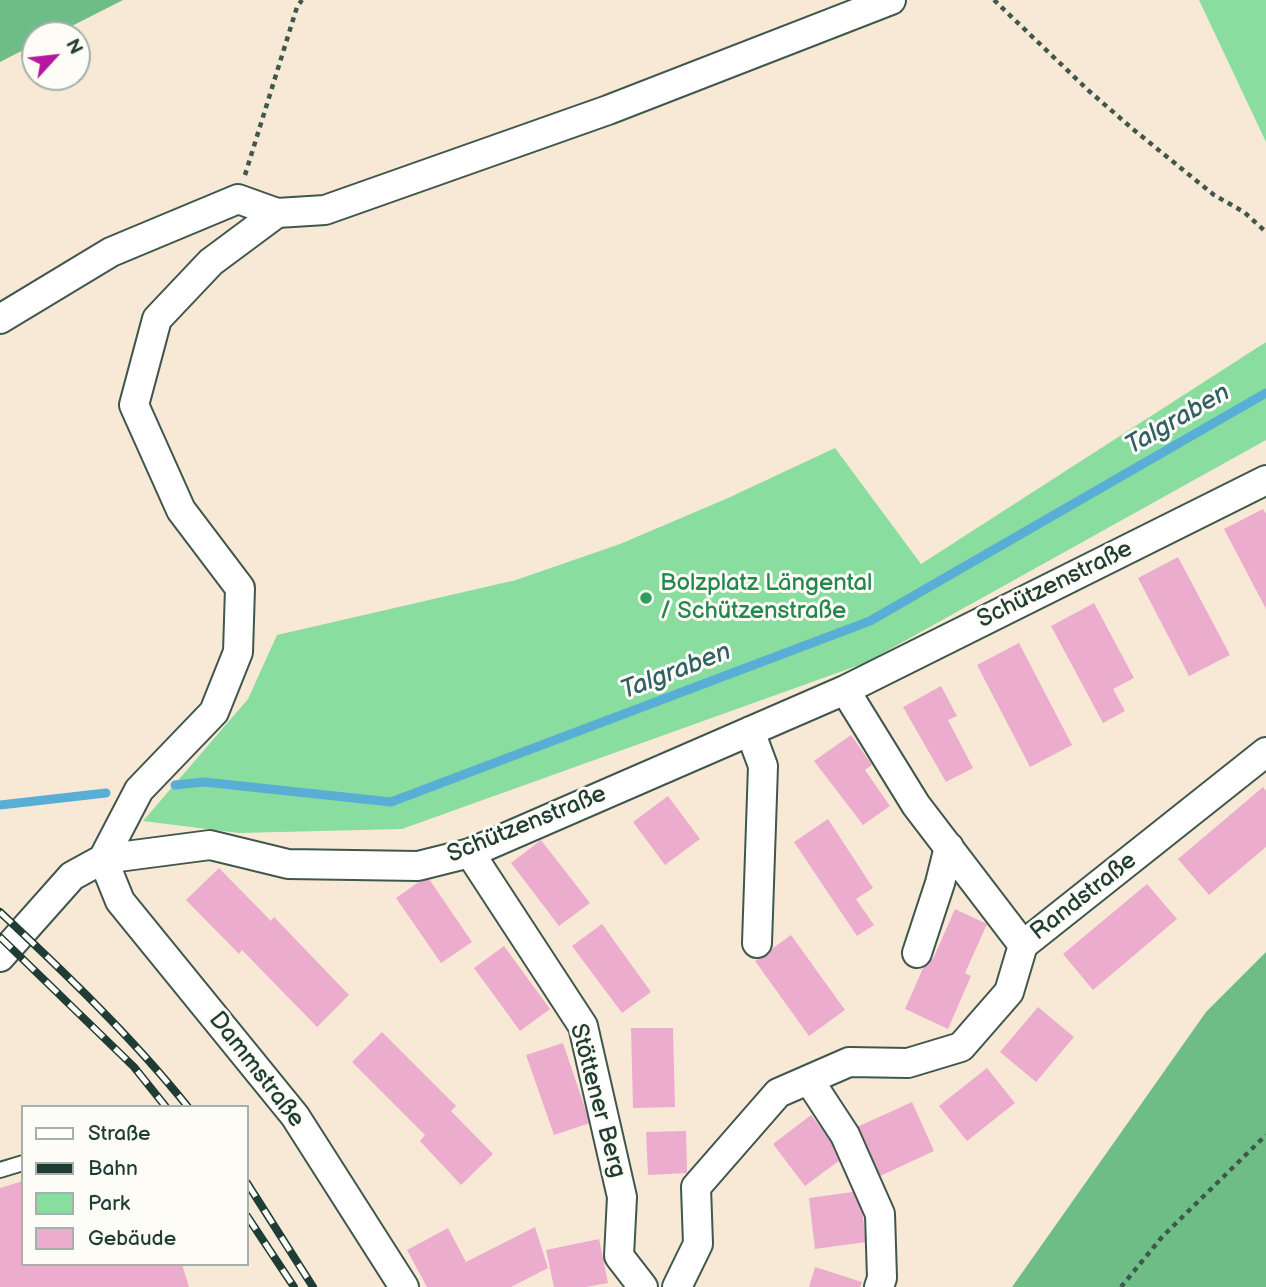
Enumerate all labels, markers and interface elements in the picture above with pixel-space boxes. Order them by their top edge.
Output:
north arrow [21,21,91,91]
text: N [60,36,87,59]
water label: Talgraben [1120,378,1236,462]
street label: Schützenstraße [973,535,1137,635]
place label: Bolzplatz Längental / Schützenstraße [660,570,872,626]
marker: Bolzplatz Längental / Schützenstraße [638,590,654,606]
water label: Talgraben [616,637,736,707]
street label: Schützenstraße [443,780,611,870]
street label: Randstraße [1025,847,1143,947]
street label: Dammstraße [202,1006,310,1134]
street label: Stöttener Berg [563,1021,631,1181]
legend [21,1105,248,1266]
text: Straße [88,1121,150,1146]
text: Bahn [88,1156,138,1181]
text: Park [88,1191,130,1216]
text: Gebäude [88,1226,176,1251]

